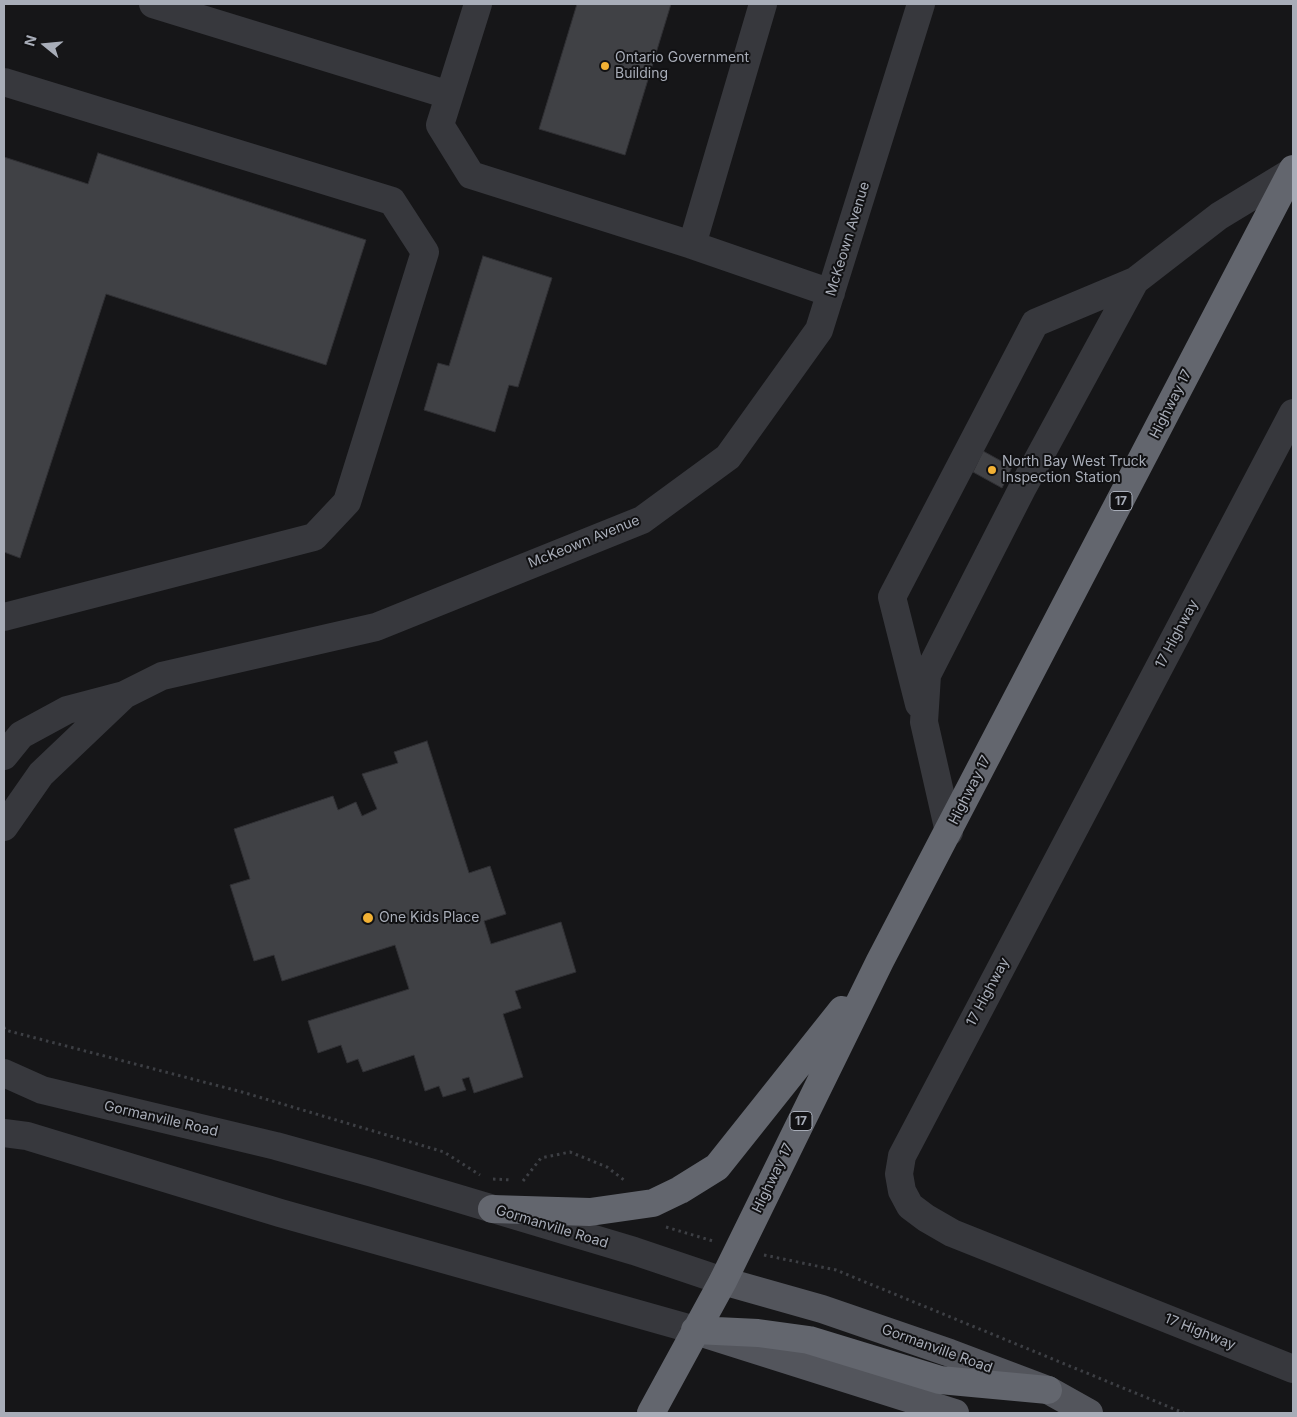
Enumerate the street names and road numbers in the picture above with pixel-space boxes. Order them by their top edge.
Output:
street label: McKeown Avenue [823,180,873,298]
street label: Highway 17 [1146,367,1196,441]
road number: 17 [1110,492,1132,511]
street label: McKeown Avenue [526,512,642,572]
street label: 17 Highway [1152,597,1202,671]
street label: Highway 17 [945,753,995,827]
street label: 17 Highway [963,955,1013,1029]
street label: Gormanville Road [102,1098,220,1140]
road number: 17 [790,1112,812,1130]
street label: Highway 17 [749,1141,797,1215]
street label: Gormanville Road [494,1202,610,1252]
street label: 17 Highway [1162,1310,1238,1354]
street label: Gormanville Road [879,1321,995,1377]

